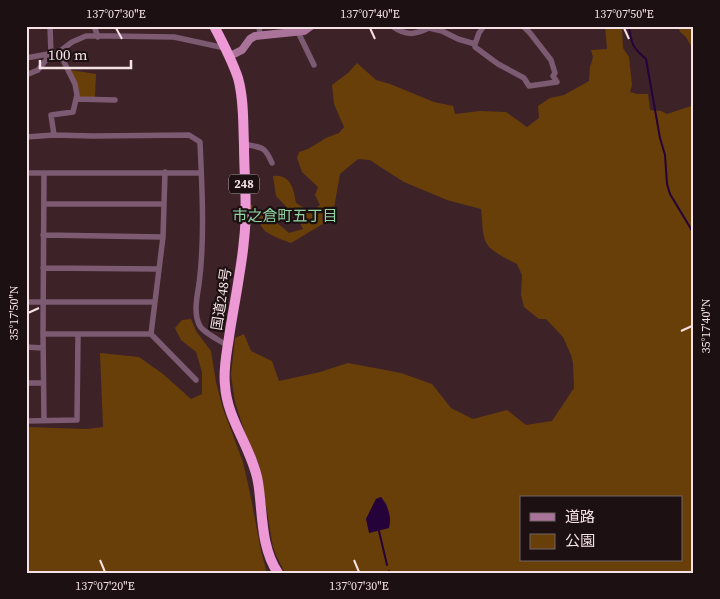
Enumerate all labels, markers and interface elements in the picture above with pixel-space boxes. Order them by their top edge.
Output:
text: 137°07'30"E [86,6,146,22]
text: 137°07'40"E [340,6,400,22]
text: 137°07'50"E [594,6,654,22]
scale bar [40,38,131,70]
text: 100 m [48,44,88,65]
road number: 248 [229,174,259,193]
district label: 市之倉町五丁目 [232,205,338,226]
street label: 国道248号 [206,266,236,332]
text: 35°17'50"N [6,285,22,341]
text: 35°17'40"N [698,298,714,354]
legend [520,496,682,562]
text: 道路 [565,506,595,527]
text: 公園 [565,530,595,551]
text: 137°07'20"E [75,578,135,594]
text: 137°07'30"E [329,578,389,594]

